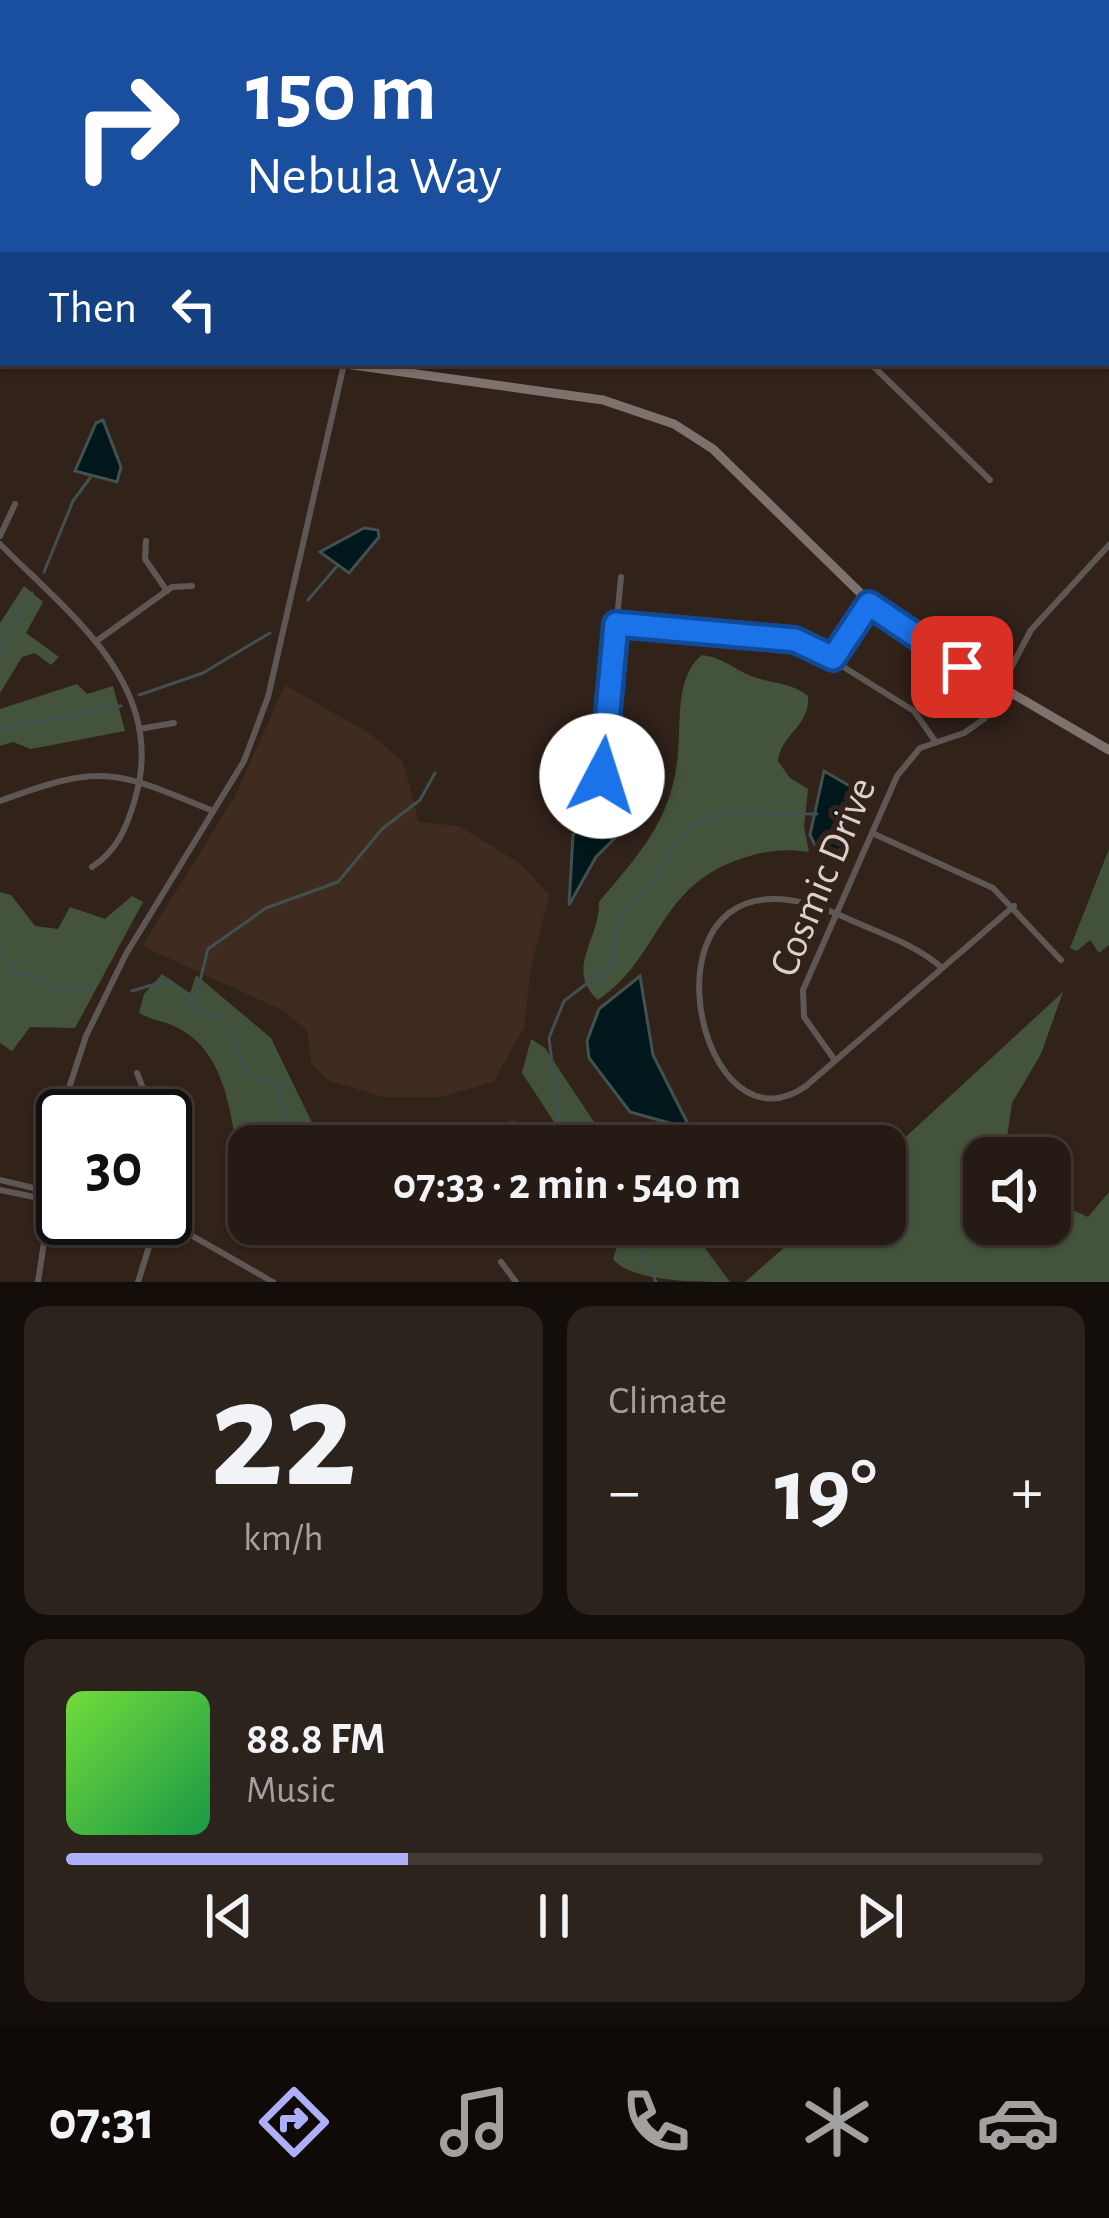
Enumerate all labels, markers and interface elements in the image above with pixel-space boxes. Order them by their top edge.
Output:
icon: right [48,48,204,204]
text: 150 m [246,52,437,136]
text: Nebula Way [246,150,502,204]
icon: left [161,276,227,342]
text: Then [48,286,137,331]
pin [911,616,1013,718]
icon: arrive [929,634,995,700]
position arrow [539,713,665,839]
street label: Cosmic Drive [762,772,884,982]
speed limit sign: 30 [36,1089,192,1245]
map controls [963,1137,1071,1245]
button: sound [963,1137,1071,1245]
text: 07:33 · 2 min · 540 m [393,1162,741,1207]
text: 22 [210,1359,357,1515]
text: Climate [609,1382,727,1421]
text: 19° [775,1447,877,1537]
text: − [609,1459,640,1525]
text: + [1011,1459,1043,1525]
text: km/h [243,1519,323,1558]
text: 88.8 FM [246,1717,386,1762]
text: Music [246,1771,335,1810]
icon: previous [196,1883,262,1949]
icon: pause [521,1883,587,1949]
icon: next [847,1883,913,1949]
icon: directions [252,2080,336,2164]
icon: music [433,2080,517,2164]
icon: phone [614,2080,698,2164]
icon: climate [795,2080,879,2164]
icon: car [976,2080,1060,2164]
text: 07:31 [49,2095,155,2149]

